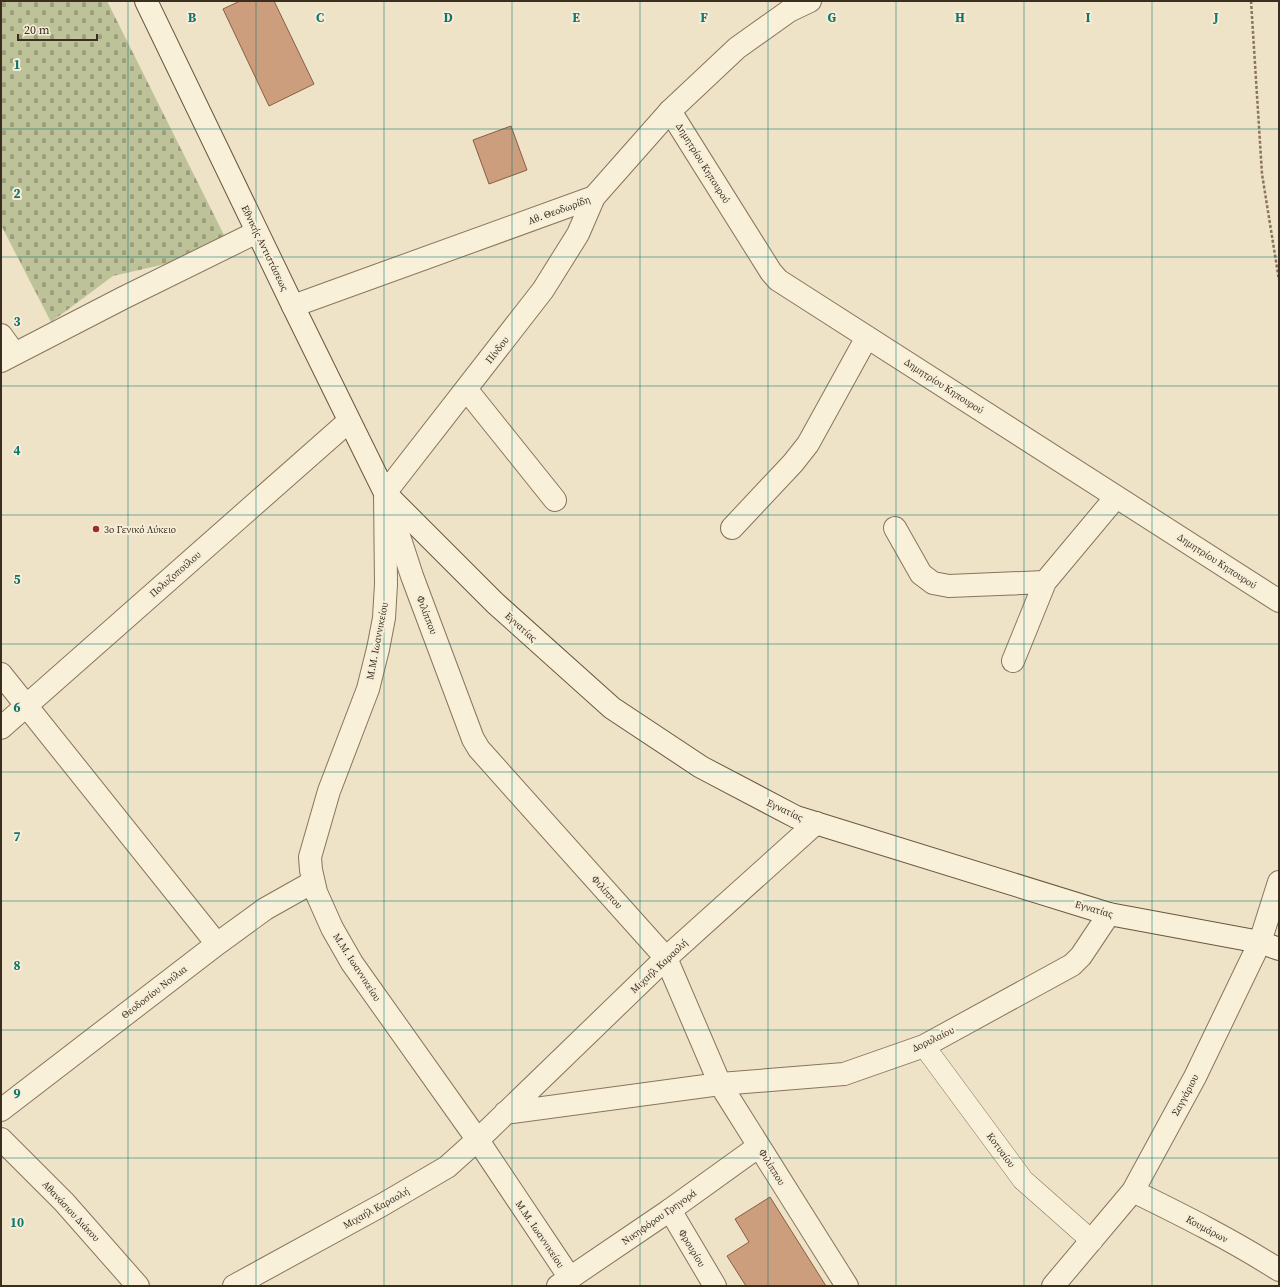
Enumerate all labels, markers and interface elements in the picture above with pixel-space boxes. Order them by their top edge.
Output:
text: B [188,9,197,26]
text: C [316,9,324,26]
text: D [443,9,453,26]
text: E [572,9,580,26]
text: F [700,9,708,26]
text: G [828,9,837,26]
text: H [955,9,965,26]
text: I [1085,9,1091,26]
text: J [1212,9,1219,26]
scale bar [18,16,97,42]
text: 20 m [24,22,50,38]
text: 1 [13,56,21,73]
street label: Δημητρίου Κηπουρού [673,120,733,206]
text: 2 [13,185,21,202]
street label: Αθ. Θεοδωρίδη [526,193,592,227]
street label: Εθνικής Αντιστάσεως [239,203,292,294]
text: 3 [13,313,21,330]
street label: Πίνδου [482,334,512,366]
street label: Δημητρίου Κηπουρού [902,355,986,417]
text: 4 [13,442,21,459]
place label: 3ο Γενικό Λύκειο [104,523,176,536]
marker: 3ο Γενικό Λύκειο [91,524,101,534]
street label: Δημητρίου Κηπουρού [1175,530,1259,592]
street label: Πολυζοπούλου [147,548,203,600]
text: 5 [13,571,21,588]
street label: Φιλίππου [414,594,440,636]
street label: Μ.Μ. Ιωαννικείου [363,601,391,681]
street label: Εγνατίας [502,609,540,645]
text: 6 [13,699,21,716]
street label: Εγνατίας [765,796,806,824]
text: 7 [13,828,21,845]
street label: Φιλίππου [589,873,625,911]
street label: Εγνατίας [1073,897,1115,921]
street label: Μ.Μ. Ιωαννικείου [330,931,384,1003]
street label: Μιχαήλ Καραολή [628,936,690,996]
text: 8 [13,957,21,974]
street label: Θεοδοσίου Νούλια [119,962,190,1022]
street label: Δορυλαίου [910,1023,956,1055]
street label: Σαγγάριου [1169,1072,1201,1118]
text: 9 [13,1085,21,1102]
street label: Κοτυαίου [984,1130,1018,1170]
street label: Φιλίππου [756,1146,788,1188]
street label: Αθανάσιου Διάκου [39,1178,103,1244]
street label: Μιχαήλ Καραολή [341,1184,411,1232]
street label: Νικηφόρου Γρηγορά [619,1186,699,1248]
street label: Μ.Μ. Ιωαννικείου [513,1198,567,1270]
street label: Κουμάρων [1184,1213,1230,1246]
text: 10 [10,1214,24,1231]
street label: Φρουρίου [676,1227,708,1269]

